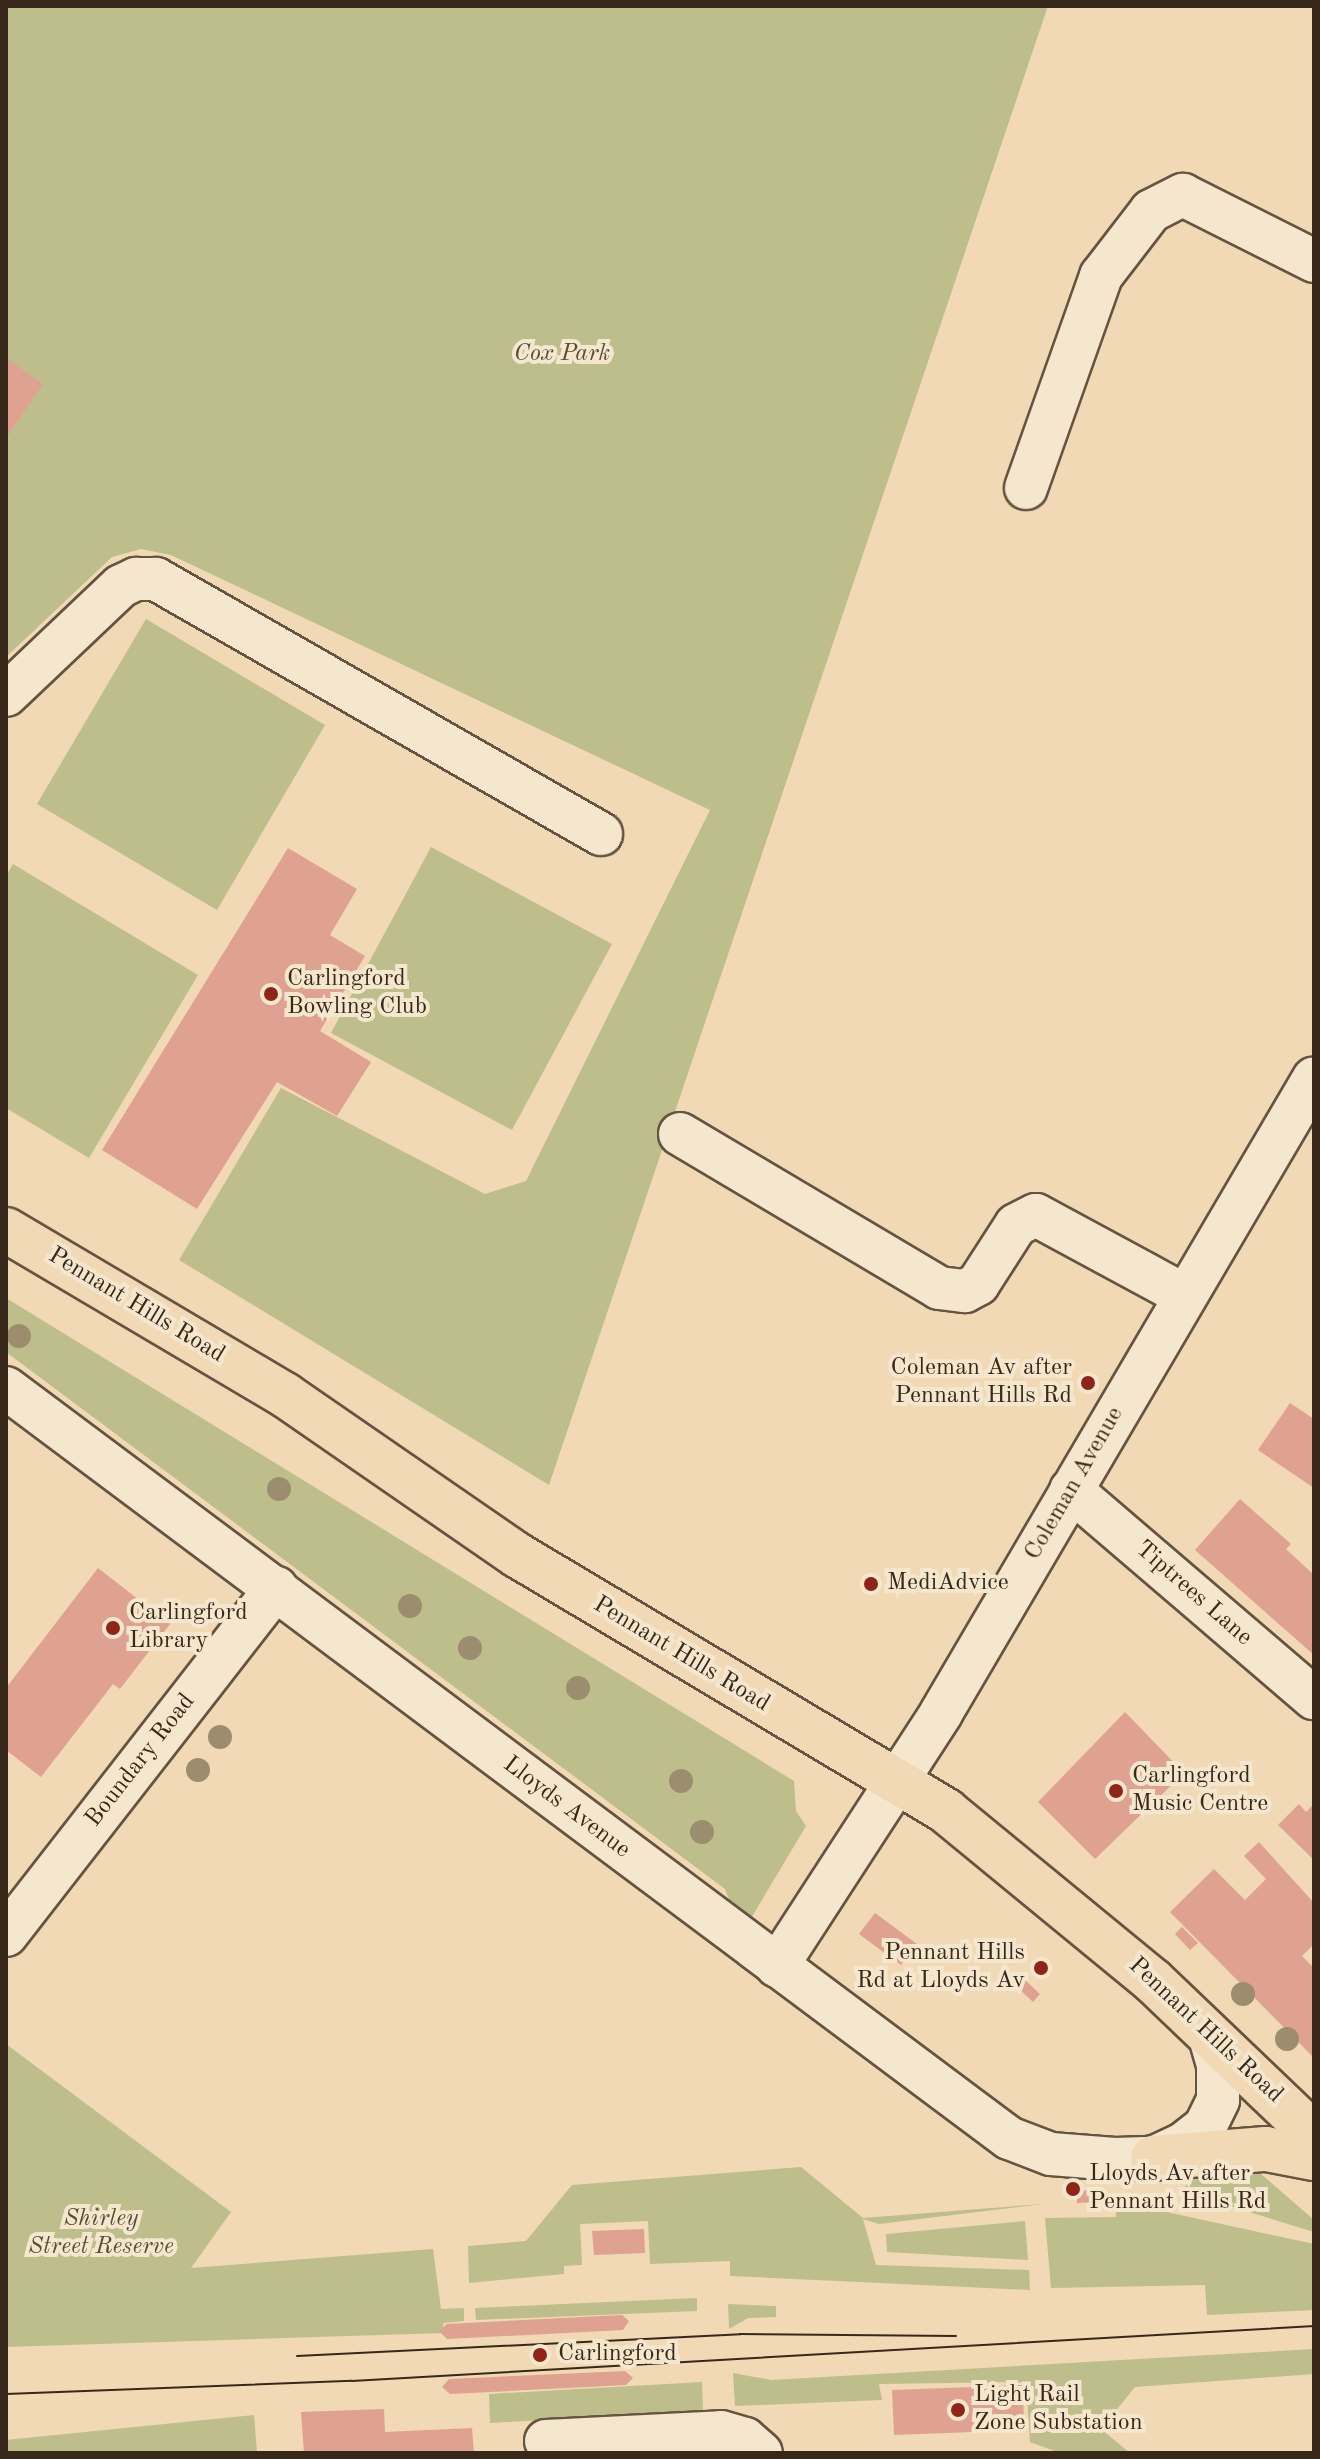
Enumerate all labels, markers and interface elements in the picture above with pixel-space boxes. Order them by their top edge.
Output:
park label: Cox Park [514,341,610,369]
place label: Carlingford Bowling Club [287,966,427,1022]
marker: Carlingford Bowling Club [262,985,280,1003]
street label: Pennant Hills Road [42,1242,230,1370]
place label: Coleman Av after Pennant Hills Rd [891,1355,1072,1411]
marker: Coleman Av after Pennant Hills Rd [1079,1374,1097,1392]
street label: Coleman Avenue [1019,1402,1131,1566]
street label: Tiptrees Lane [1129,1535,1257,1653]
place label: MediAdvice [887,1570,1009,1598]
marker: MediAdvice [862,1575,880,1593]
street label: Pennant Hills Road [587,1591,775,1719]
place label: Carlingford Library [129,1600,248,1656]
marker: Carlingford Library [104,1619,122,1637]
street label: Boundary Road [80,1689,202,1833]
street label: Lloyds Avenue [497,1751,635,1865]
place label: Carlingford Music Centre [1132,1763,1268,1819]
marker: Carlingford Music Centre [1107,1782,1125,1800]
place label: Pennant Hills Rd at Lloyds Av [856,1940,1025,1996]
street label: Pennant Hills Road [1122,1952,1288,2110]
marker: Pennant Hills Rd at Lloyds Av [1032,1959,1050,1977]
place label: Lloyds Av after Pennant Hills Rd [1089,2161,1266,2217]
marker: Lloyds Av after Pennant Hills Rd [1064,2180,1082,2198]
park label: Shirley Street Reserve [28,2206,174,2262]
place label: Carlingford [558,2341,677,2369]
marker: Carlingford [529,2344,551,2366]
place label: Light Rail Zone Substation [974,2382,1143,2438]
marker: Light Rail Zone Substation [949,2401,967,2419]

